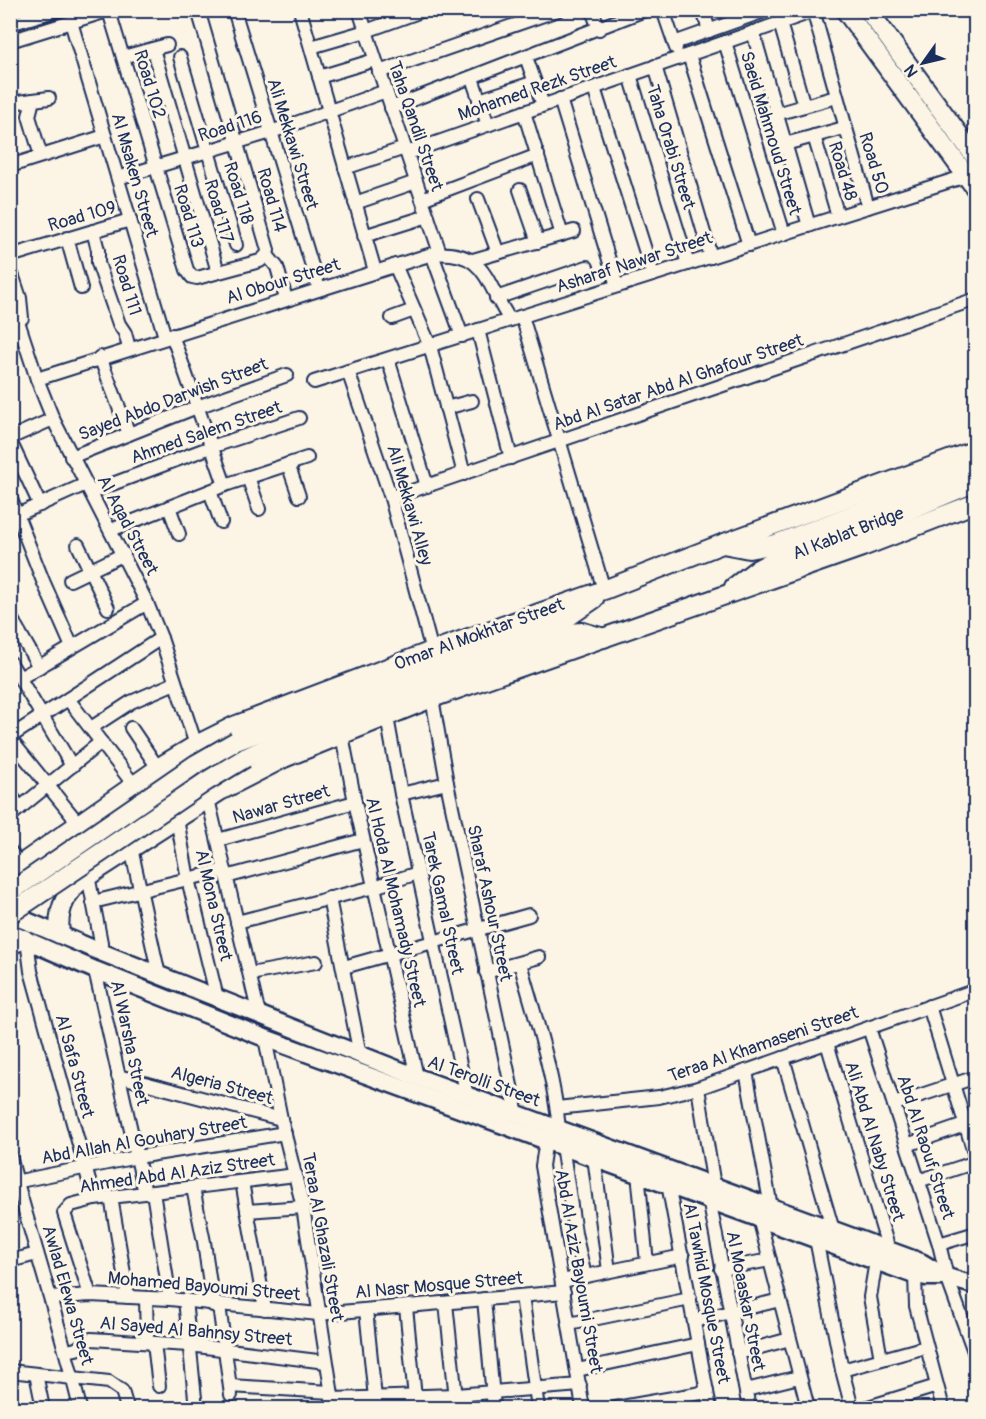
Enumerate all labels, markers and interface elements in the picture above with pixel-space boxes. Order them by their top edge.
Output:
north arrow [893,33,953,93]
street label: Road 102 [128,47,171,121]
street label: Saeid Mahmoud Street [735,49,807,218]
street label: Mohamed Rezk Street [455,50,620,126]
street label: Taha Qandil Street [383,58,449,195]
text: N [900,61,923,81]
street label: Ali Mekkawi Street [262,76,324,213]
street label: Taha Orabi Street [641,82,701,213]
street label: Road 116 [195,105,265,148]
street label: Al Msaken Street [106,110,163,241]
street label: Road 50 [853,130,894,197]
street label: Road 48 [823,139,862,204]
street label: Road 118 [218,159,259,227]
street label: Road 114 [251,165,292,235]
street label: Road 117 [199,177,239,246]
street label: Road 113 [168,182,209,251]
street label: Road 109 [45,196,119,237]
street label: Asharaf Nawar Street [553,226,716,299]
street label: Road 111 [106,252,147,318]
street label: Al Obour Street [223,253,344,310]
street label: Abd Al Satar Abd Al Ghafour Street [550,328,807,436]
street label: Sayed Abdo Darwish Street [75,352,272,446]
street label: Ahmed Salem Street [128,396,285,469]
street label: Ali Mekkawi Alley [381,442,438,568]
street label: Al Aqad Street [92,471,164,580]
street label: Al Kablat Bridge [789,502,907,565]
street label: Omar Al Mokhtar Street [391,593,568,676]
street label: Nawar Street [230,779,333,829]
street label: Al Hoda Al Mohamady Street [360,795,431,1010]
street label: Sharaf Ashour Street [462,823,517,984]
street label: Tarek Gamal Street [416,830,469,977]
street label: Al Mona Street [190,847,238,964]
street label: Al Warsha Street [105,978,154,1109]
street label: Teraa Al Khamaseni Street [665,1001,862,1088]
street label: Al Safa Street [50,1012,100,1121]
street label: Al Terolli Street [425,1051,544,1113]
street label: Ali Abd Al Naby Street [839,1058,910,1225]
street label: Algeria Street [168,1061,276,1110]
street label: Abd Al Raouf Street [891,1072,960,1223]
street label: Abd Allah Al Gouhary Street [39,1111,249,1170]
street label: Ahmed Abd Al Aziz Street [78,1148,277,1199]
street label: Teraa Al Ghazali Street [296,1151,349,1324]
street label: Abd Al Aziz Bayoumi Street [549,1167,608,1376]
street label: Al Tawhid Mosque Street [678,1201,735,1386]
street label: Awlad Elewa Street [37,1223,99,1368]
street label: Al Moaaskar Street [721,1229,771,1374]
street label: Mohamed Bayoumi Street [107,1267,302,1306]
street label: Al Nasr Mosque Street [354,1267,525,1304]
street label: Al Sayed Al Bahnsy Street [99,1312,294,1351]

